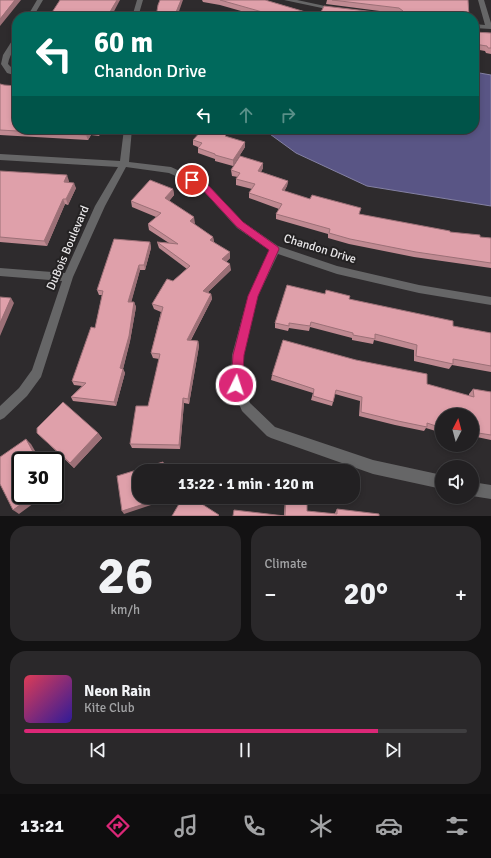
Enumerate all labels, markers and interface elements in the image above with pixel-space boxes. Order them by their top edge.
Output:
text: 60 m [94,26,153,60]
icon: left [28,28,80,80]
text: Chandon Drive [94,60,207,82]
icon: left [193,104,215,126]
icon: ahead [235,104,257,126]
icon: right [277,104,299,126]
pin [175,163,209,197]
icon: arrive [181,169,203,191]
street label: DuBois Boulevard [43,203,93,293]
street label: Chandon Drive [282,231,358,267]
position arrow [215,364,257,406]
north arrow [435,408,479,452]
map controls [435,408,479,504]
speed limit sign: 30 [12,452,64,504]
button: sound [435,460,479,504]
text: 13:22 · 1 min · 120 m [178,475,314,493]
text: 26 [97,544,153,608]
text: Climate [265,556,307,572]
text: 20° [344,576,388,613]
text: − [265,581,276,608]
text: + [455,581,467,608]
text: km/h [111,602,140,618]
text: Neon Rain [84,682,151,700]
text: Kite Club [84,700,135,716]
icon: previous [87,739,109,761]
icon: pause [234,739,256,761]
icon: next [382,739,404,761]
icon: directions [104,812,132,840]
icon: music [172,812,200,840]
icon: phone [240,812,268,840]
icon: climate [307,812,335,840]
icon: car [375,812,403,840]
icon: filters [443,812,471,840]
text: 13:21 [20,815,64,837]

